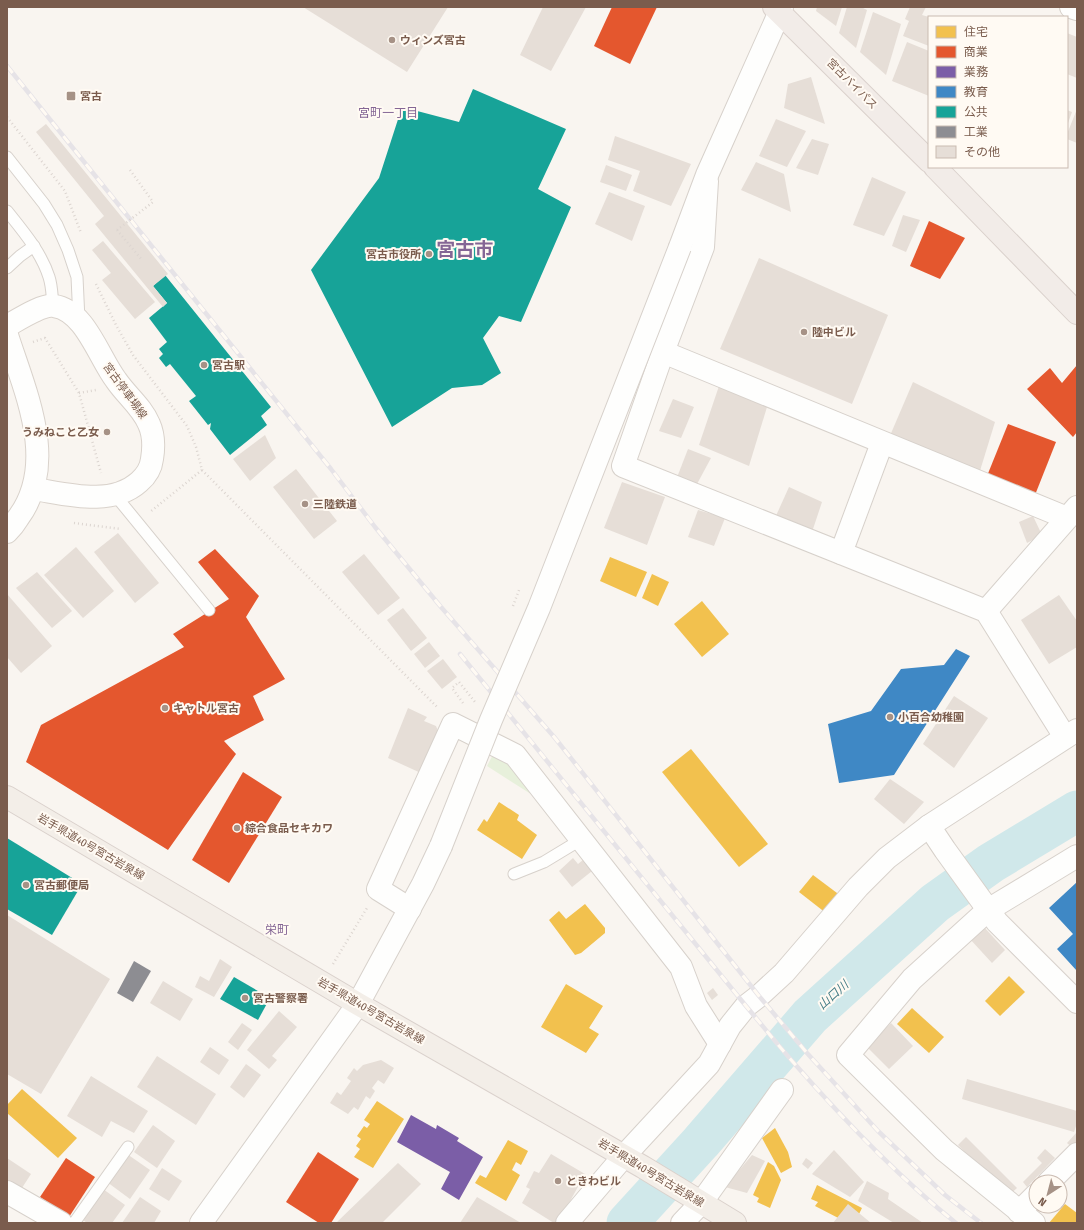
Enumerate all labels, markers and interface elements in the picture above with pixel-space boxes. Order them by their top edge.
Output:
legend [928,16,1068,168]
text: 住宅 [964,25,988,39]
place label: ウィンズ宮古 [400,34,466,47]
marker: ウィンズ宮古 [387,35,397,45]
text: 商業 [964,45,988,59]
street label: 宮古バイパス [824,56,880,112]
text: 業務 [964,65,988,79]
text: 教育 [964,85,988,99]
marker: 宮古 [65,90,77,102]
place label: 宮古 [80,90,102,103]
text: 公共 [964,105,988,119]
district label: 宮町一丁目 [358,106,418,120]
text: 工業 [964,125,988,139]
text: その他 [964,145,1000,159]
district label: 宮古市 [436,238,494,261]
place label: 宮古市役所 [366,248,421,261]
marker: 宮古市役所 [424,249,434,259]
place label: 陸中ビル [812,326,856,339]
marker: 陸中ビル [799,327,809,337]
place label: 宮古駅 [212,359,245,372]
street label: 宮古停車場線 [100,360,150,422]
marker: 宮古駅 [199,360,209,370]
place label: うみねこと乙女 [22,426,99,439]
marker: うみねこと乙女 [102,427,112,437]
place label: 三陸鉄道 [313,498,357,511]
marker: 三陸鉄道 [300,499,310,509]
place label: キャトル宮古 [173,702,239,715]
marker: キャトル宮古 [160,703,170,713]
place label: 小百合幼稚園 [898,711,964,724]
marker: 小百合幼稚園 [885,712,895,722]
street label: 岩手県道40号宮古岩泉線 [35,811,147,883]
place label: 綜合食品セキカワ [245,822,333,835]
marker: 綜合食品セキカワ [232,823,242,833]
place label: 宮古郵便局 [34,879,89,892]
marker: 宮古郵便局 [21,880,31,890]
district label: 栄町 [265,923,289,937]
street label: 岩手県道40号宮古岩泉線 [315,975,427,1047]
water label: 山口川 [815,976,853,1012]
place label: 宮古警察署 [253,992,308,1005]
marker: 宮古警察署 [240,993,250,1003]
street label: 岩手県道40号宮古岩泉線 [596,1136,706,1210]
north arrow [1028,1174,1068,1214]
place label: ときわビル [566,1175,621,1188]
marker: ときわビル [553,1176,563,1186]
text: N [1036,1194,1049,1209]

